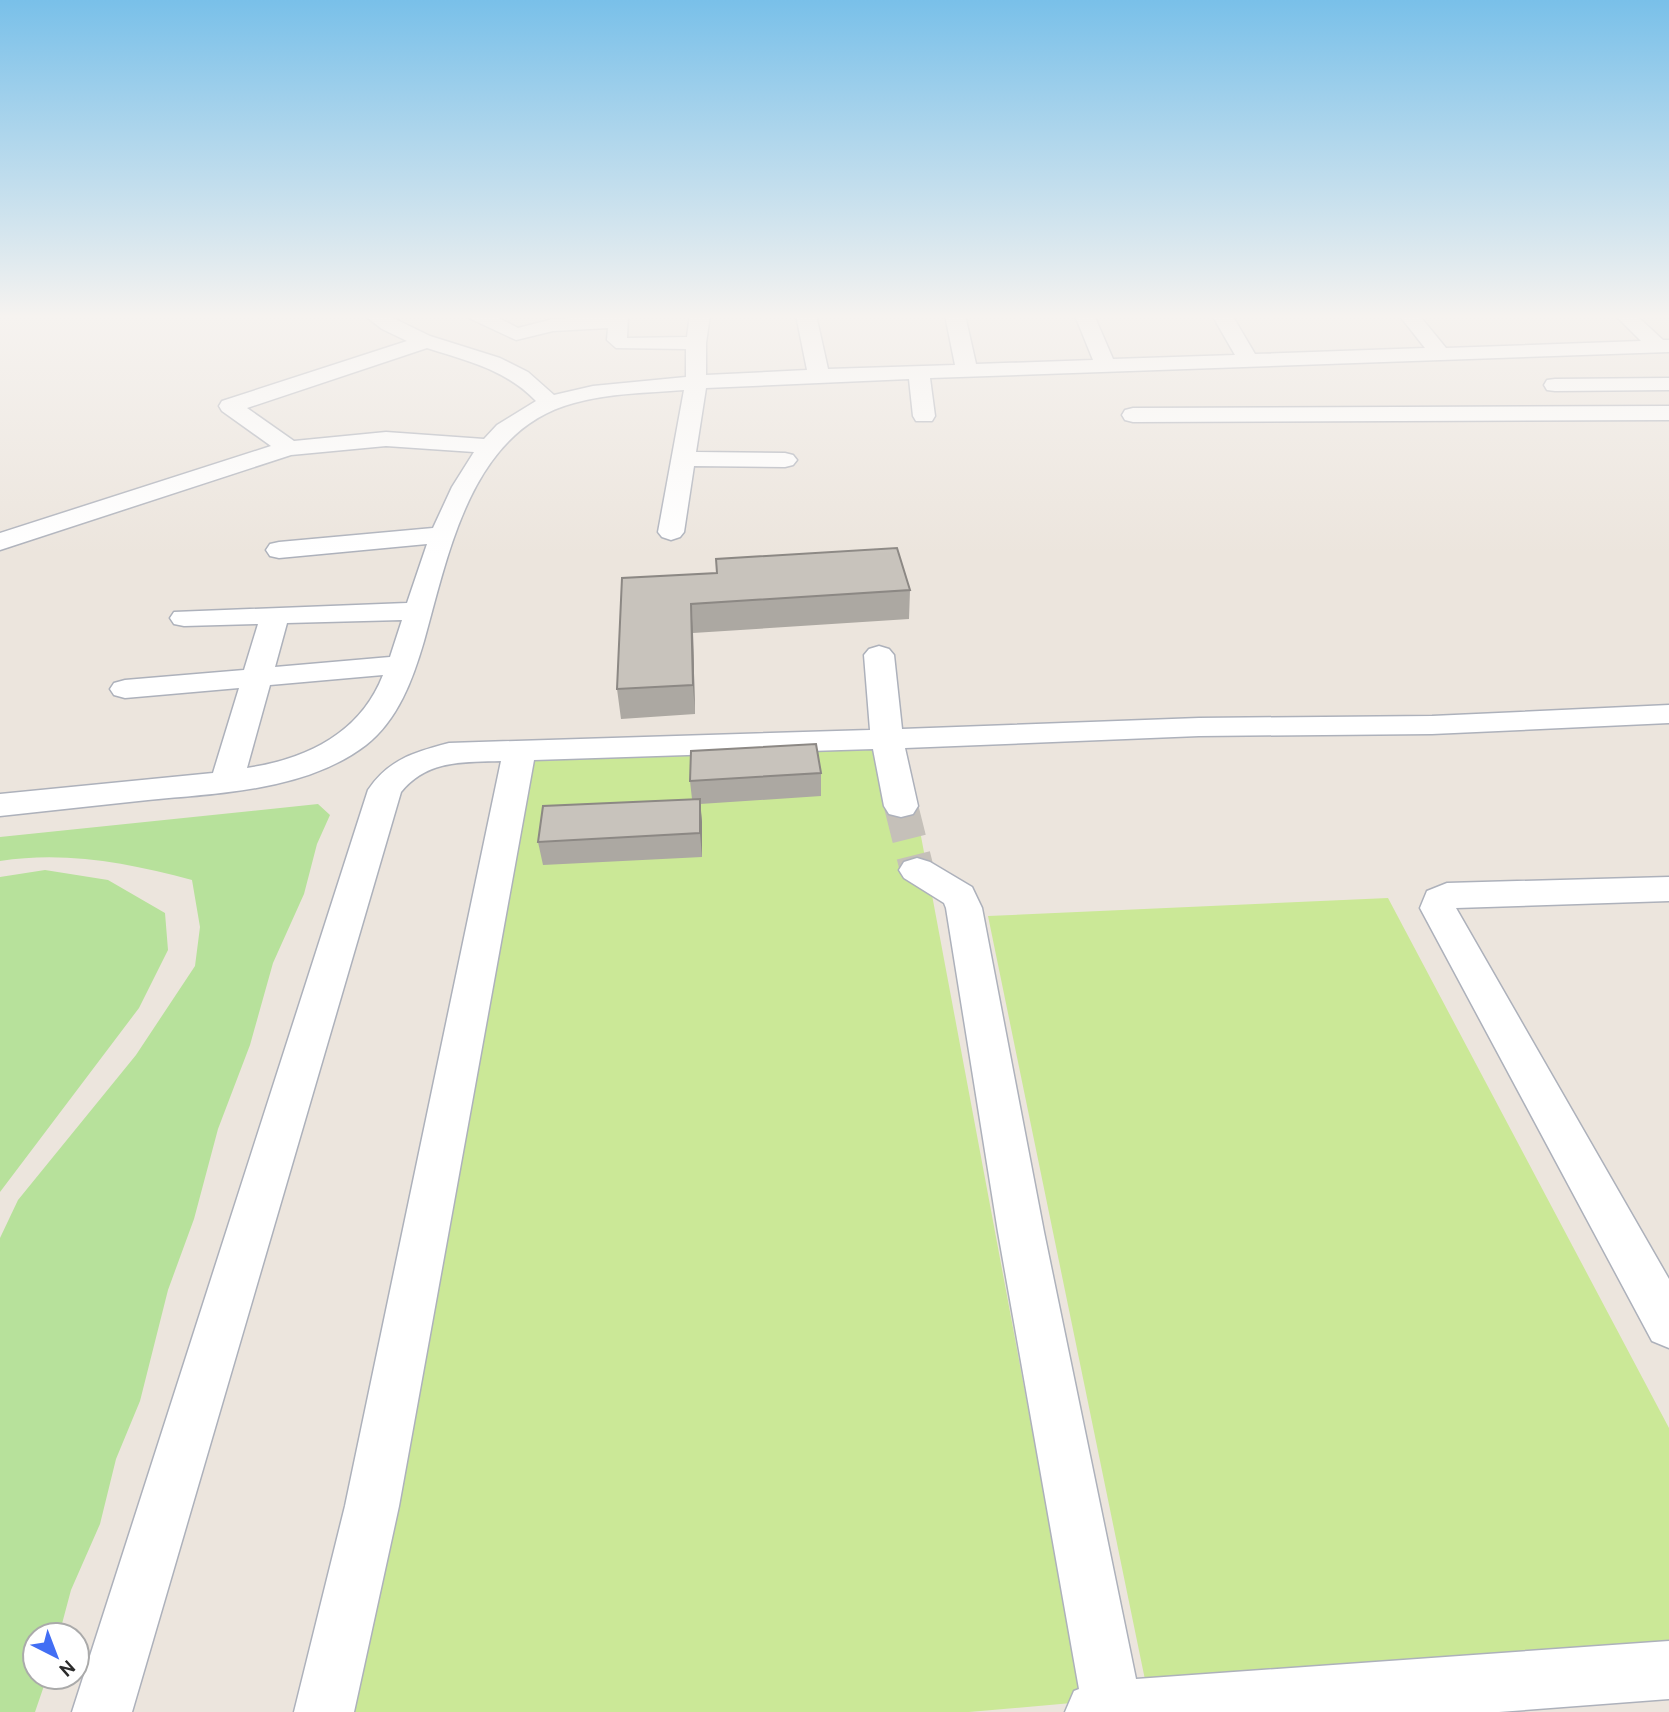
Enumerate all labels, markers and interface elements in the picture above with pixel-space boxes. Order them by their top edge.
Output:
north arrow [21,1621,91,1691]
text: N [54,1655,80,1681]

